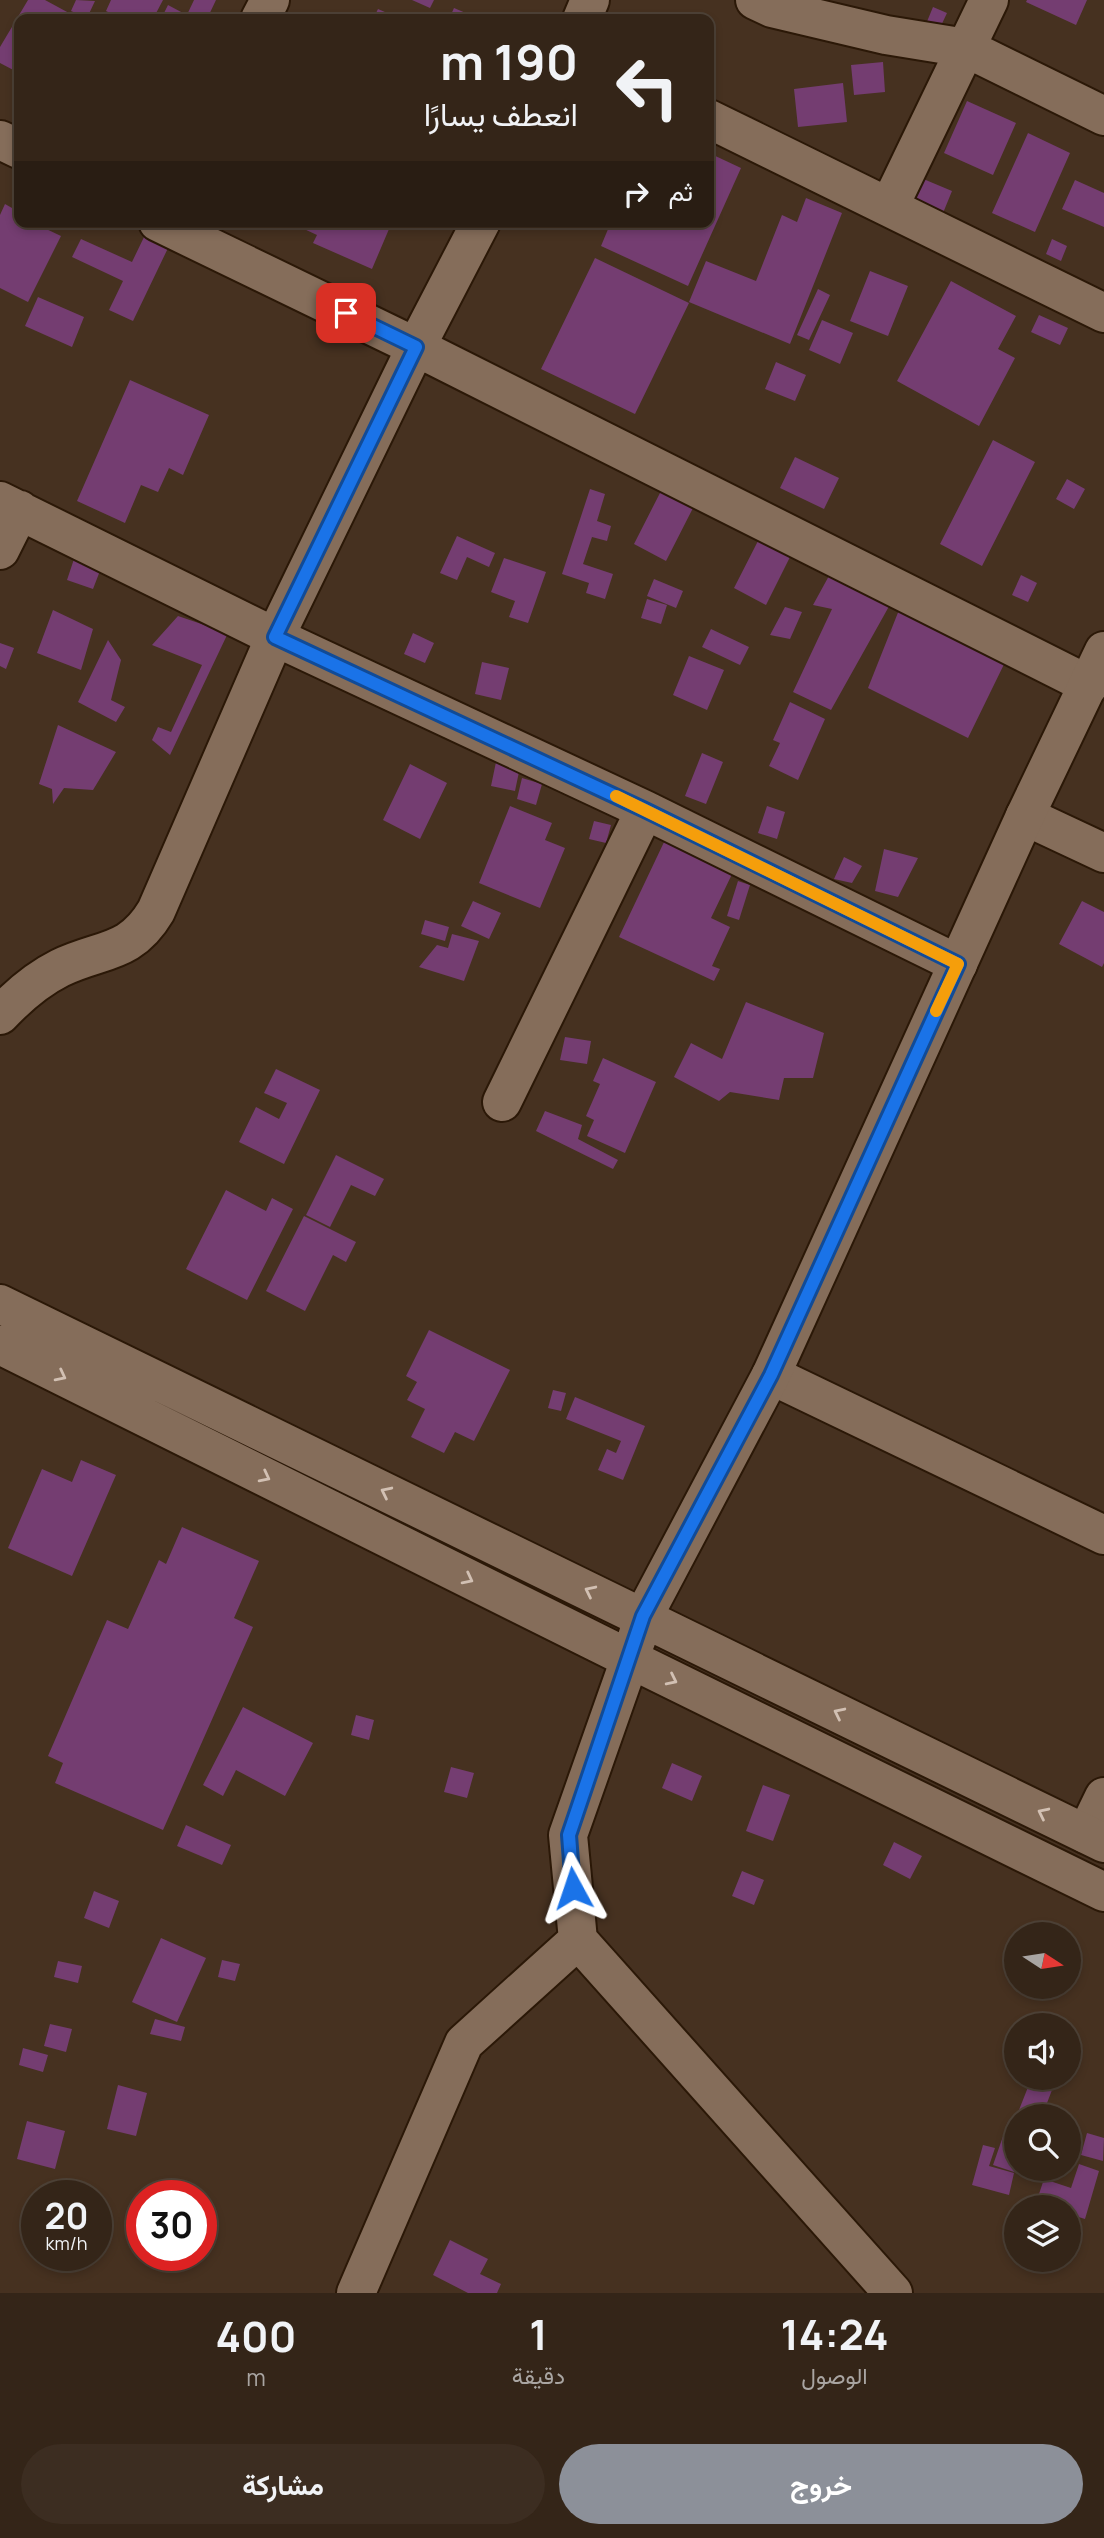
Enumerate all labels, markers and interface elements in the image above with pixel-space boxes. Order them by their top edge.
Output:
text: 190 m [440,28,578,95]
icon: left [602,42,693,133]
text: انعطف يسارًا [424,92,578,136]
text: ثم [669,173,693,209]
icon: right [617,175,655,213]
pin [316,283,376,343]
icon: arrive [327,294,365,332]
one-way arrow [54,1367,66,1381]
one-way arrow [258,1469,270,1483]
one-way arrow [381,1486,393,1500]
one-way arrow [461,1570,473,1584]
one-way arrow [585,1585,597,1599]
one-way arrow [665,1672,677,1686]
one-way arrow [834,1707,846,1721]
one-way arrow [1038,1807,1050,1821]
position arrow [536,1851,610,1925]
north arrow [1004,1922,1082,1998]
map controls [1004,1922,1081,2272]
button: sound [1004,2013,1081,2090]
button: search [1004,2104,1081,2181]
speed limit sign: 30 [126,2180,217,2271]
text: 20 [45,2192,88,2240]
button: layers [1004,2195,1081,2272]
text: km/h [46,2231,87,2255]
text: 1 [529,2305,548,2363]
text: 14:24 [780,2305,889,2363]
text: 400 [215,2307,296,2365]
text: دقيقة [512,2359,565,2391]
text: الوصول [801,2359,868,2391]
text: m [246,2361,266,2393]
button: مشاركة [21,2444,545,2524]
button: خروج [559,2444,1083,2524]

